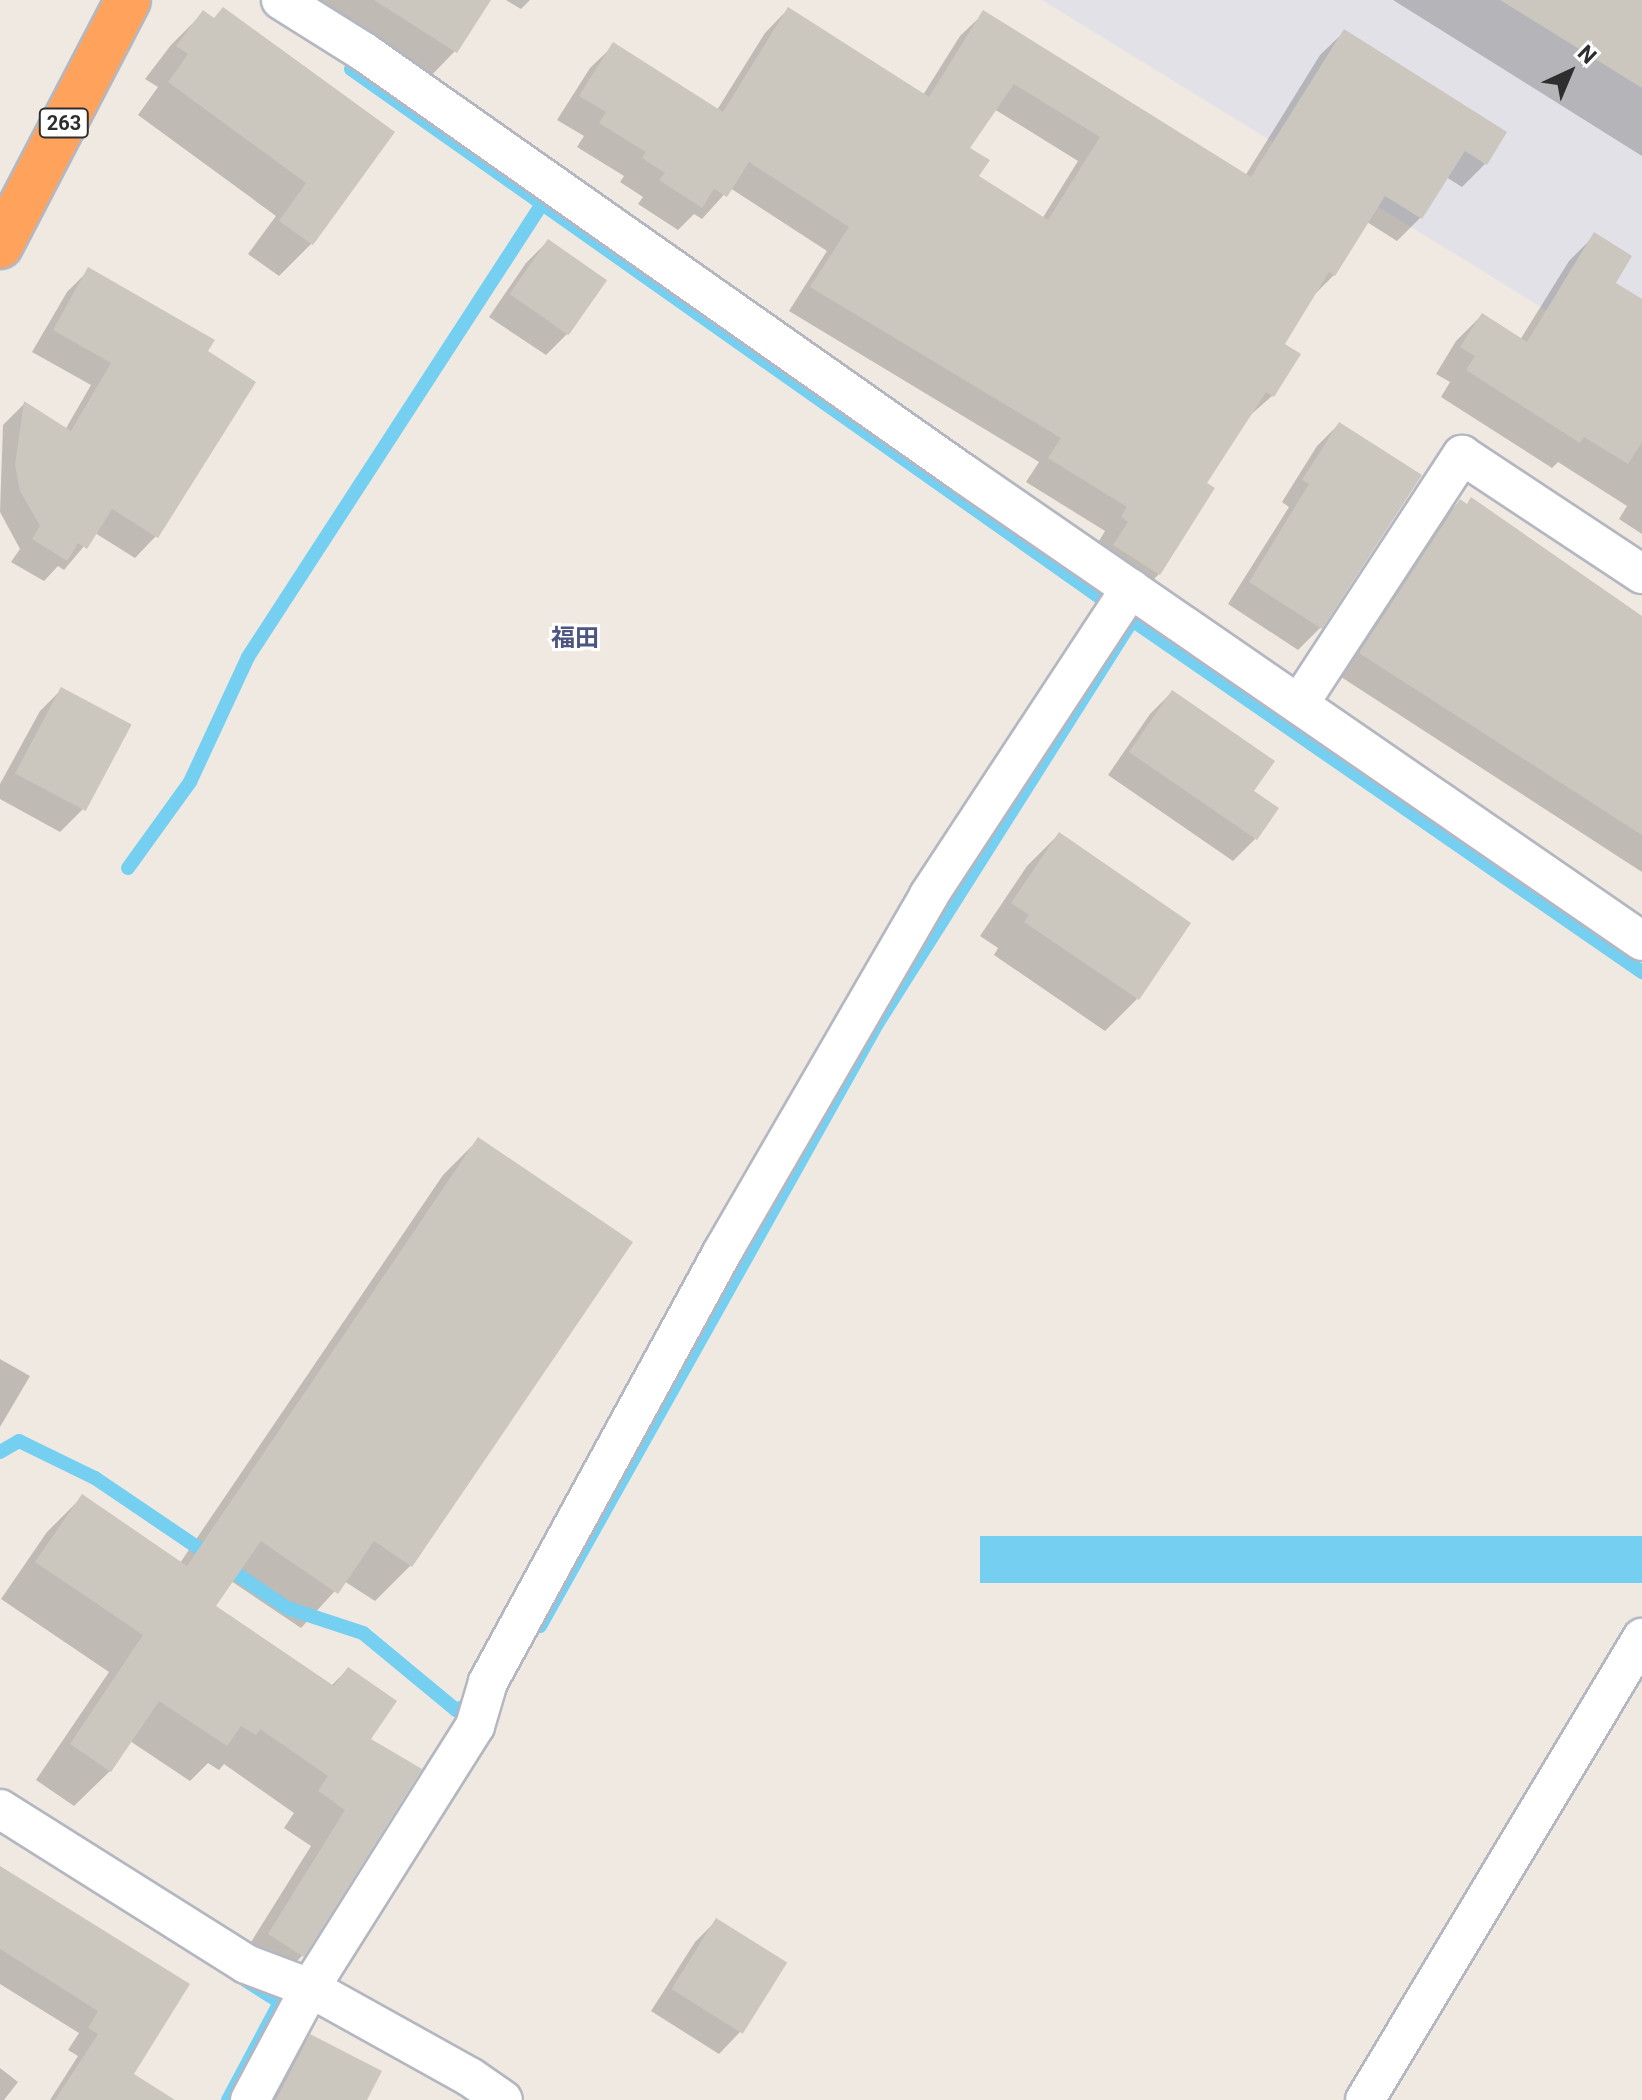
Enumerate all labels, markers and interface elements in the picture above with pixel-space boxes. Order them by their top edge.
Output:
north arrow [1530,32,1610,112]
text: N [1573,40,1601,69]
road number: 263 [38,107,90,139]
district label: 福田 [551,625,599,653]

